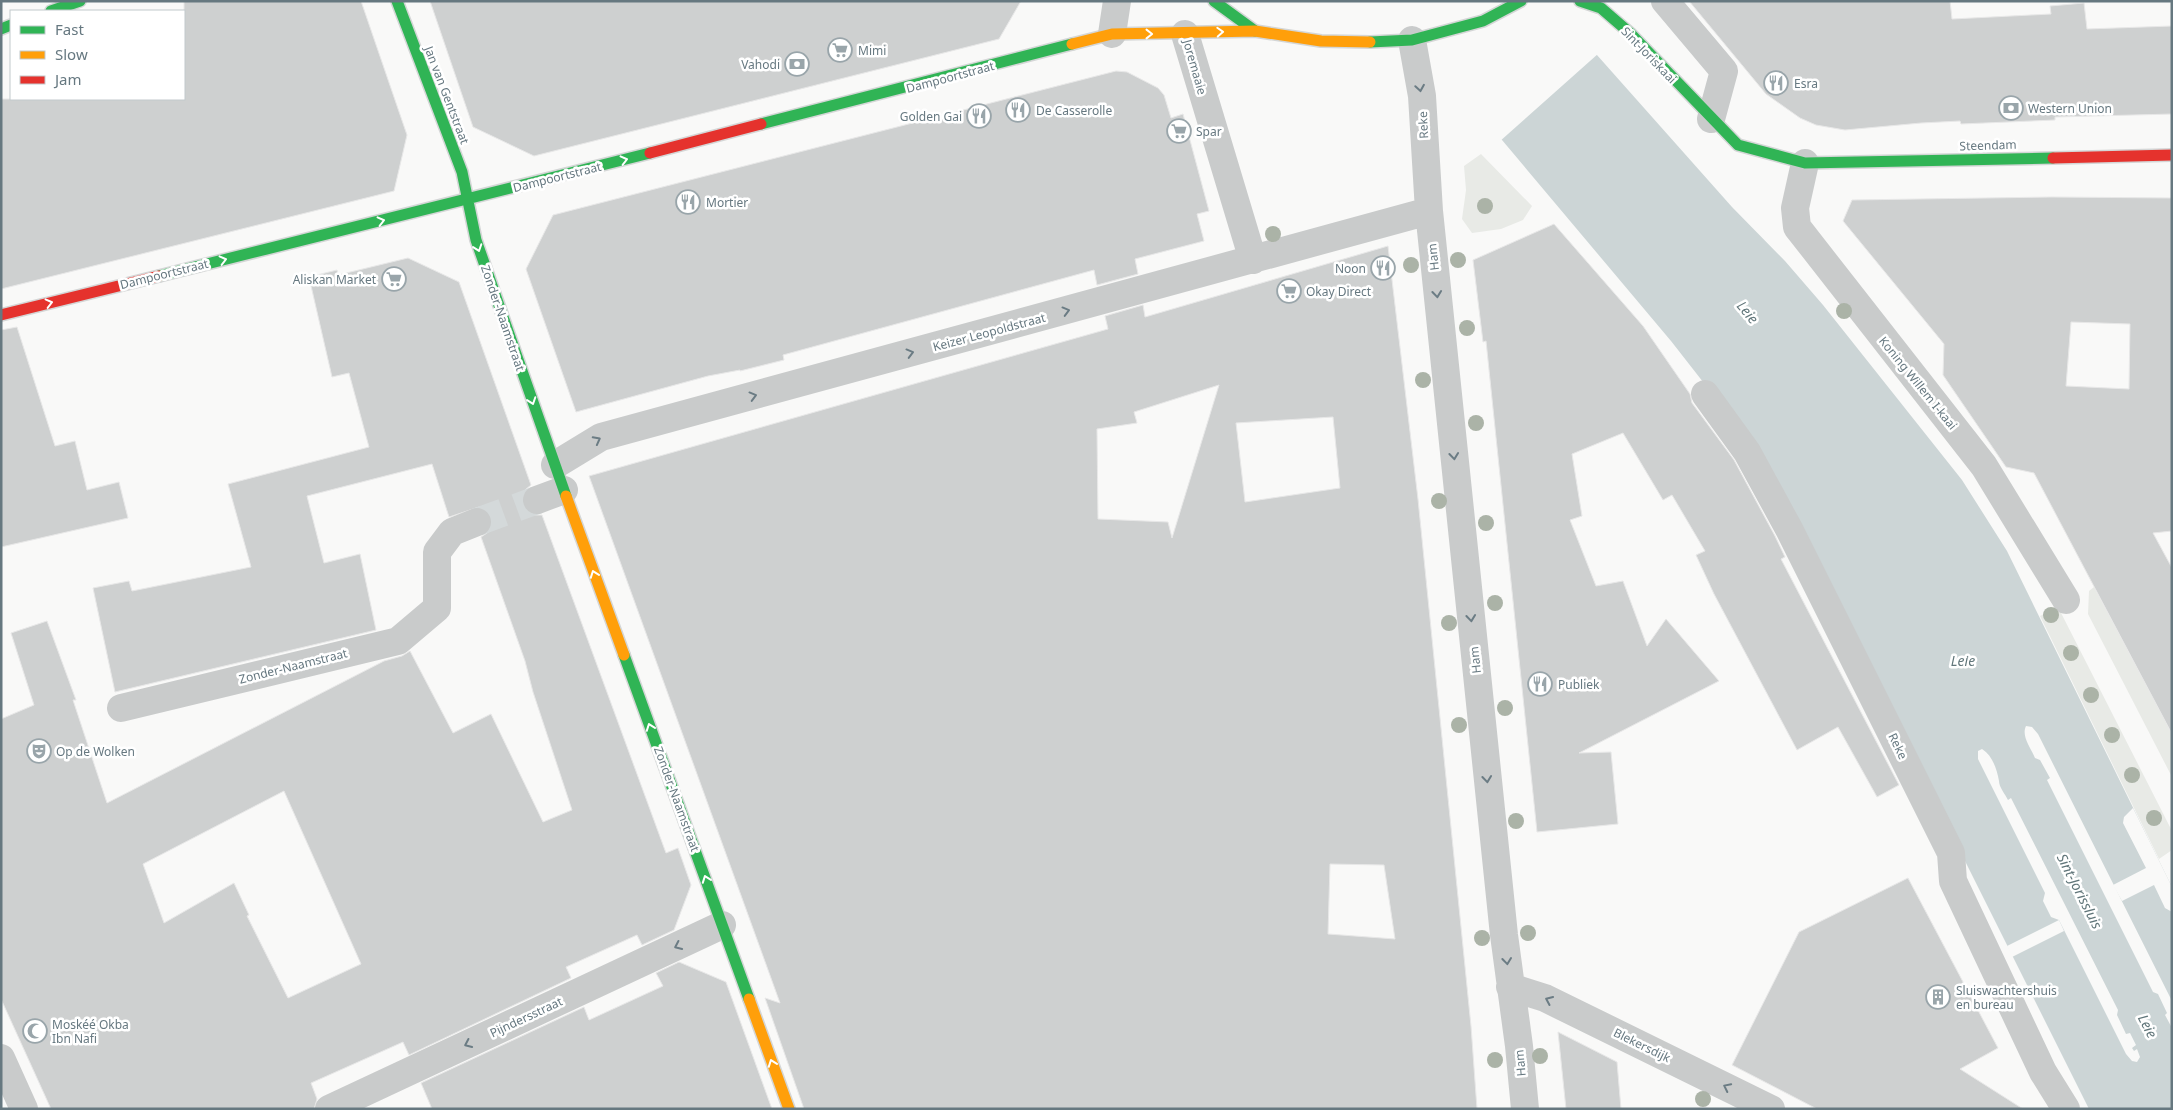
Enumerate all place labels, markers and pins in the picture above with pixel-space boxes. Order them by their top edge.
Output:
supermarket icon: Mimi [827,37,853,63]
place label: Mimi [858,42,886,59]
bank icon: Vahodi [784,51,810,77]
place label: Vahodi [741,56,780,73]
restaurant icon: Esra [1763,70,1789,96]
place label: Esra [1794,75,1818,92]
bank icon: Western Union [1998,95,2024,121]
restaurant icon: De Casserolle [1005,97,1031,123]
place label: Western Union [2028,100,2112,117]
place label: De Casserolle [1036,102,1112,119]
restaurant icon: Golden Gai [966,103,992,129]
place label: Golden Gai [900,108,962,125]
supermarket icon: Spar [1166,118,1192,144]
place label: Spar [1196,123,1222,140]
restaurant icon: Mortier [675,189,701,215]
place label: Mortier [706,194,748,211]
restaurant icon: Noon [1370,255,1396,281]
place label: Noon [1335,260,1366,277]
supermarket icon: Aliskan Market [381,266,407,292]
place label: Aliskan Market [293,271,377,288]
supermarket icon: Okay Direct [1276,278,1302,304]
place label: Okay Direct [1306,283,1372,300]
restaurant icon: Publiek [1527,671,1553,697]
place label: Publiek [1558,676,1600,693]
theatre icon: Op de Wolken [26,738,52,764]
place label: Op de Wolken [56,743,135,760]
place label: Sluiswachtershuis en bureau [1956,982,2057,1013]
building icon: Sluiswachtershuis en bureau [1925,984,1951,1010]
place label: Moskéé Okba Ibn Nafi [52,1016,129,1047]
mosque icon: Moskéé Okba Ibn Nafi [22,1018,48,1044]

